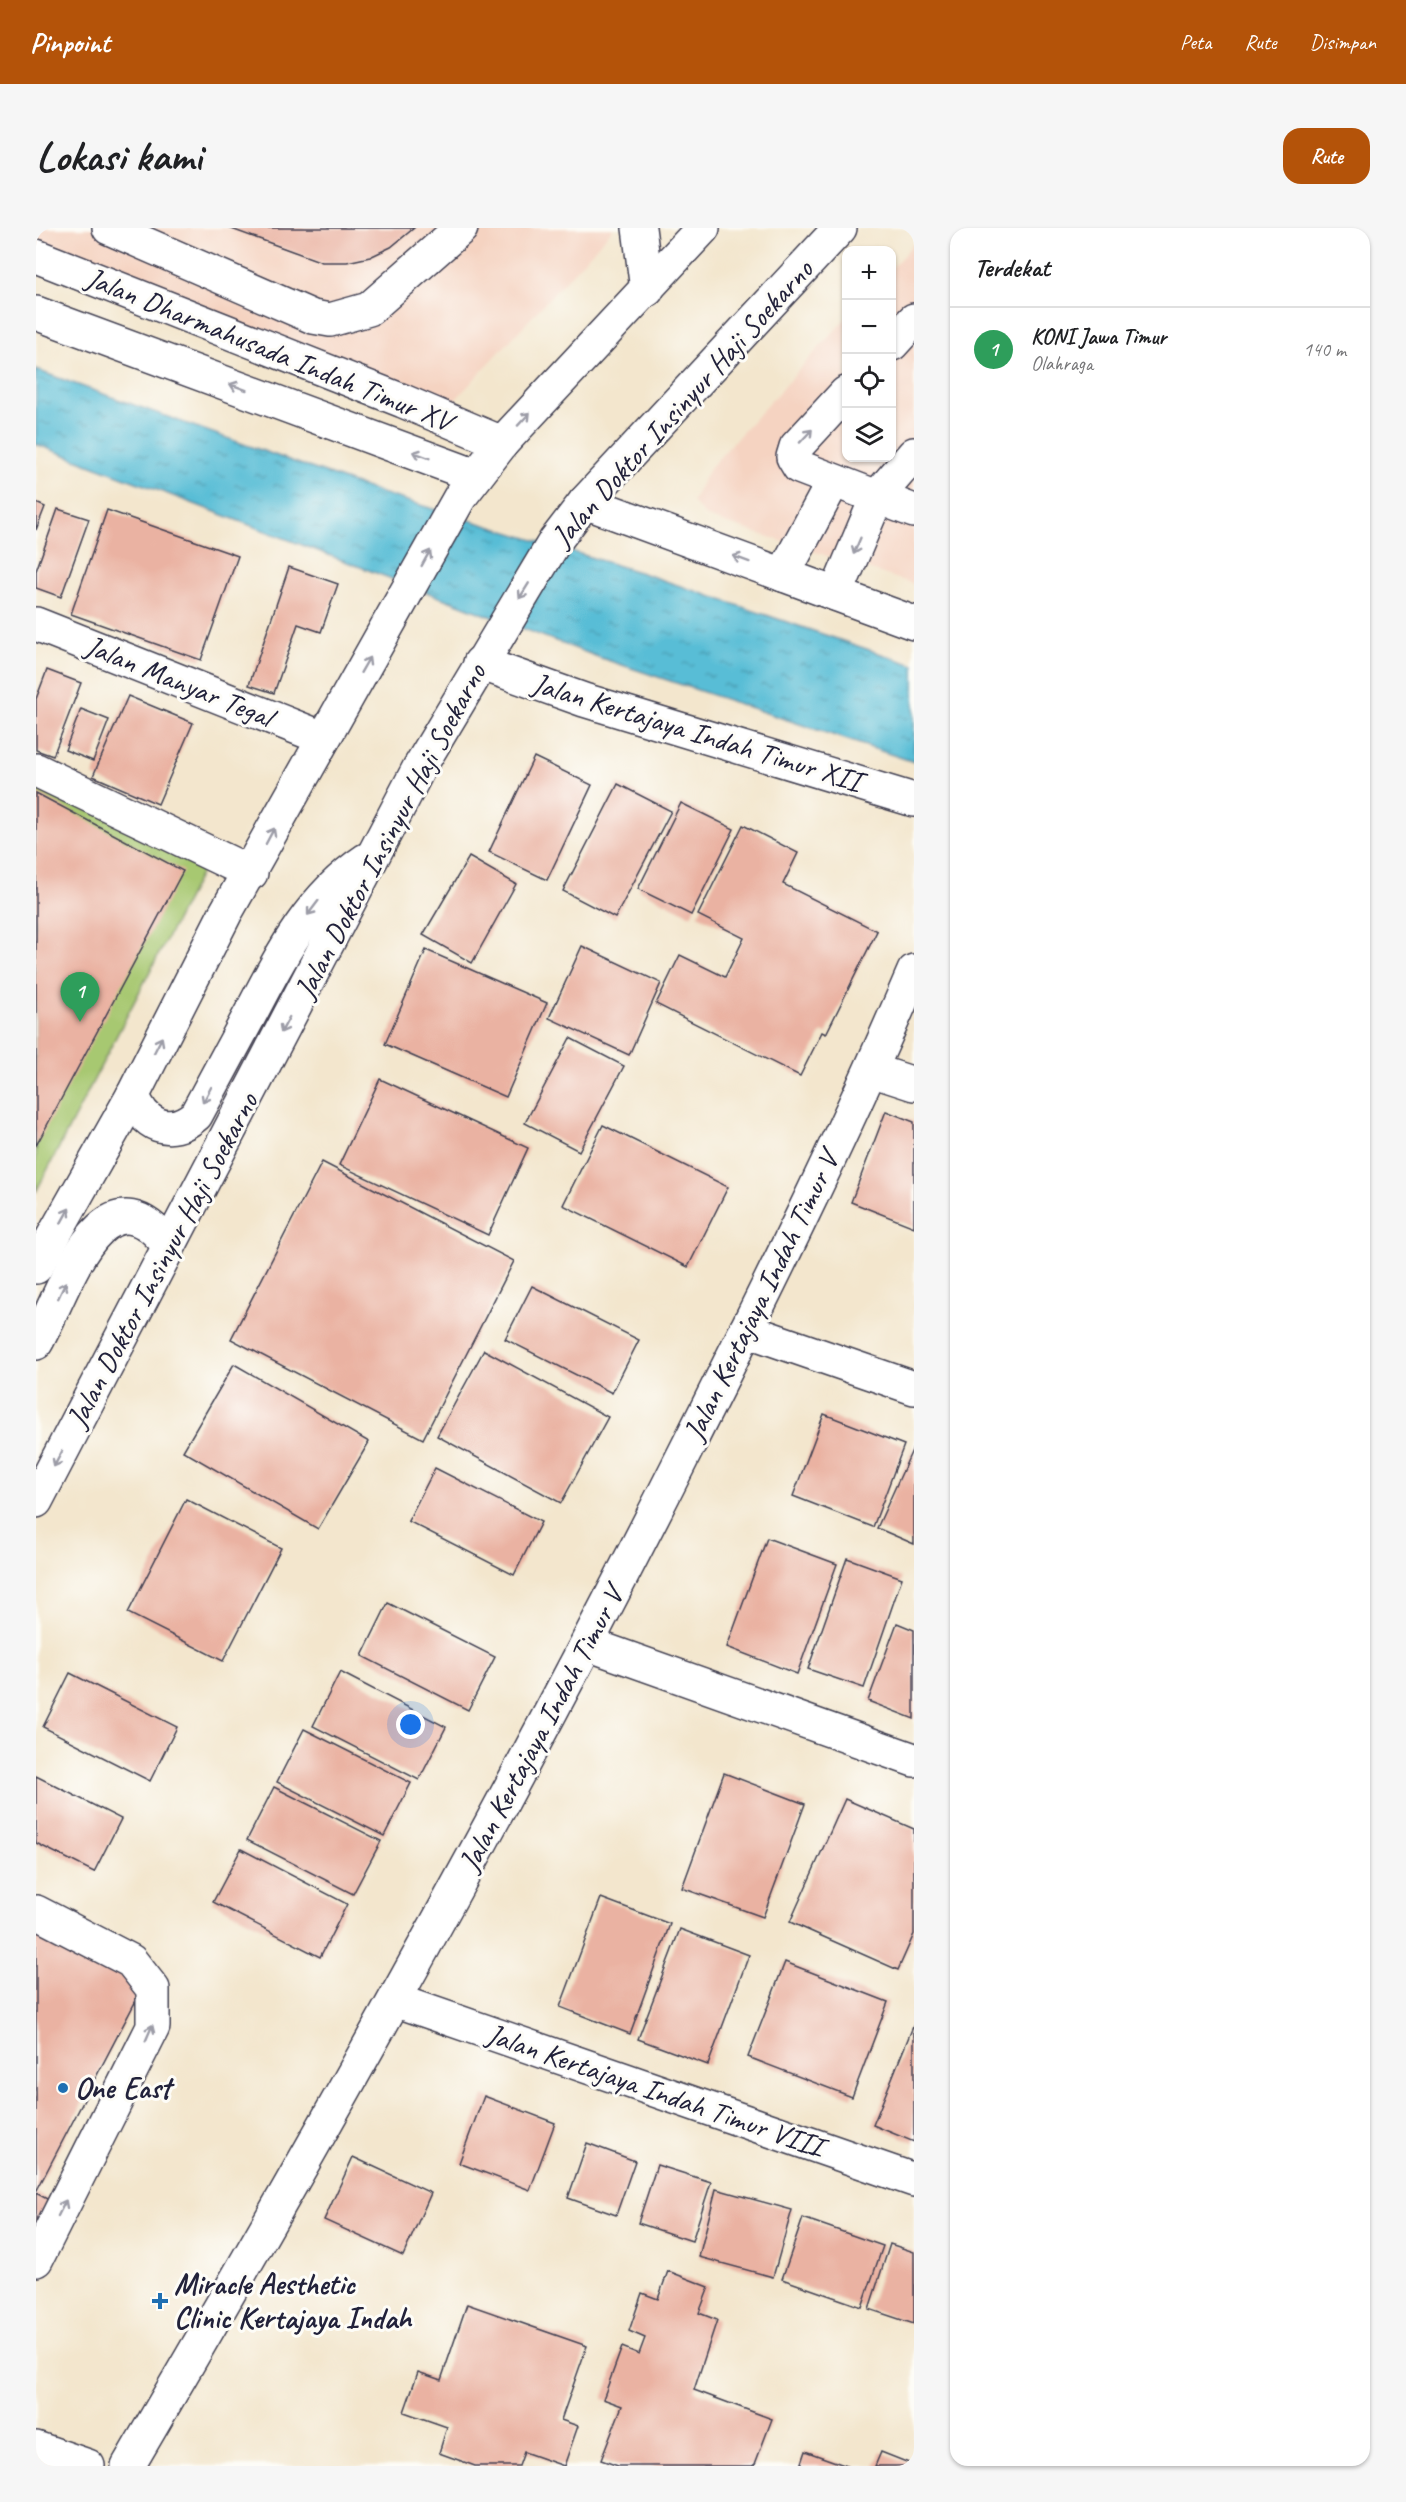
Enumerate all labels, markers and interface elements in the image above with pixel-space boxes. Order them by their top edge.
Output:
text: Pinpoint [30,25,110,60]
text: Peta [1180,29,1211,55]
text: Rute [1244,29,1277,55]
text: Disimpan [1310,29,1376,55]
button: Rute [1283,128,1370,184]
text: Lokasi kami [36,130,202,183]
map controls [842,246,896,462]
button: + [842,246,896,300]
street label: Jalan Doktor Insinyur Haji Soekarno [542,251,822,556]
text: Terdekat [974,251,1050,284]
street label: Jalan Dharmahusada Indah Timur XV [79,258,462,442]
button: − [842,300,896,354]
text: KONI Jawa Timur [1031,323,1166,351]
text: 1 [989,337,998,362]
text: 140 m [1303,337,1346,362]
text: Olahraga [1031,351,1093,376]
button: locate [842,354,896,408]
one-way arrow [230,381,248,392]
button: layers [842,408,896,462]
one-way arrow [517,412,531,427]
one-way arrow [799,428,814,443]
one-way arrow [413,449,431,460]
one-way arrow [851,536,862,554]
one-way arrow [420,550,432,567]
one-way arrow [732,553,751,564]
one-way arrow [518,582,530,599]
street label: Jalan Manyar Tegal [78,626,283,738]
street label: Jalan Doktor Insinyur Haji Soekarno [285,656,495,1007]
one-way arrow [359,657,371,674]
street label: Jalan Kertajaya Indah Timur XII [526,663,872,802]
one-way arrow [264,828,276,845]
one-way arrow [307,899,319,915]
pin: 1 [60,972,99,1022]
one-way arrow [279,1016,290,1034]
one-way arrow [153,1036,165,1054]
street label: Jalan Doktor Insinyur Haji Soekarno [57,1085,267,1436]
one-way arrow [201,1086,212,1104]
street label: Jalan Kertajaya Indah Timur V [674,1140,850,1448]
one-way arrow [60,1207,71,1225]
one-way arrow [57,1282,69,1300]
one-way arrow [52,1449,63,1467]
street label: Jalan Kertajaya Indah Timur V [449,1575,635,1879]
your location [396,1710,425,1739]
street label: Jalan Kertajaya Indah Timur VIII [480,2014,834,2167]
one-way arrow [144,2025,155,2043]
place label: One East [75,2069,175,2107]
marker: One East [56,2081,70,2095]
one-way arrow [56,2200,68,2217]
place label: Miracle Aesthetic Clinic Kertajaya Indah [174,2265,413,2337]
marker: Miracle Aesthetic Clinic Kertajaya Indah [151,2292,169,2310]

